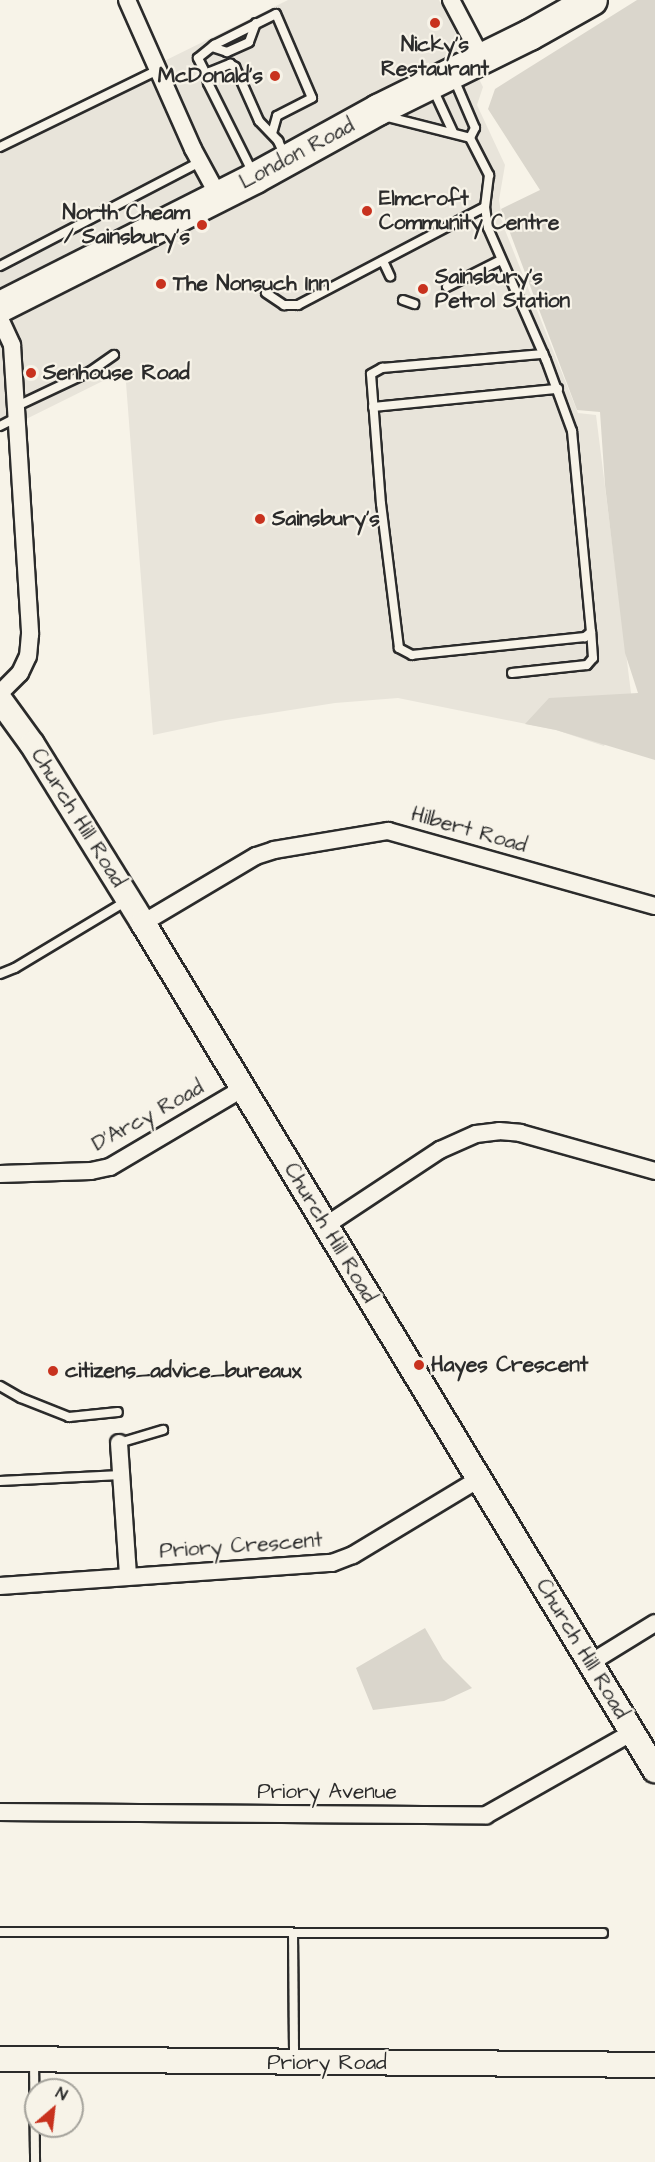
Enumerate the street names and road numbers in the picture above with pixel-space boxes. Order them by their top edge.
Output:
street label: London Road [235,113,359,195]
street label: Church Hill Road [25,744,131,892]
street label: Hilbert Road [408,801,530,859]
street label: D'Arcy Road [88,1075,208,1157]
street label: Church Hill Road [278,1158,382,1308]
street label: Priory Crescent [159,1528,323,1564]
street label: Church Hill Road [530,1574,634,1724]
street label: Priory Avenue [257,1779,397,1805]
street label: Priory Road [267,2050,387,2076]

